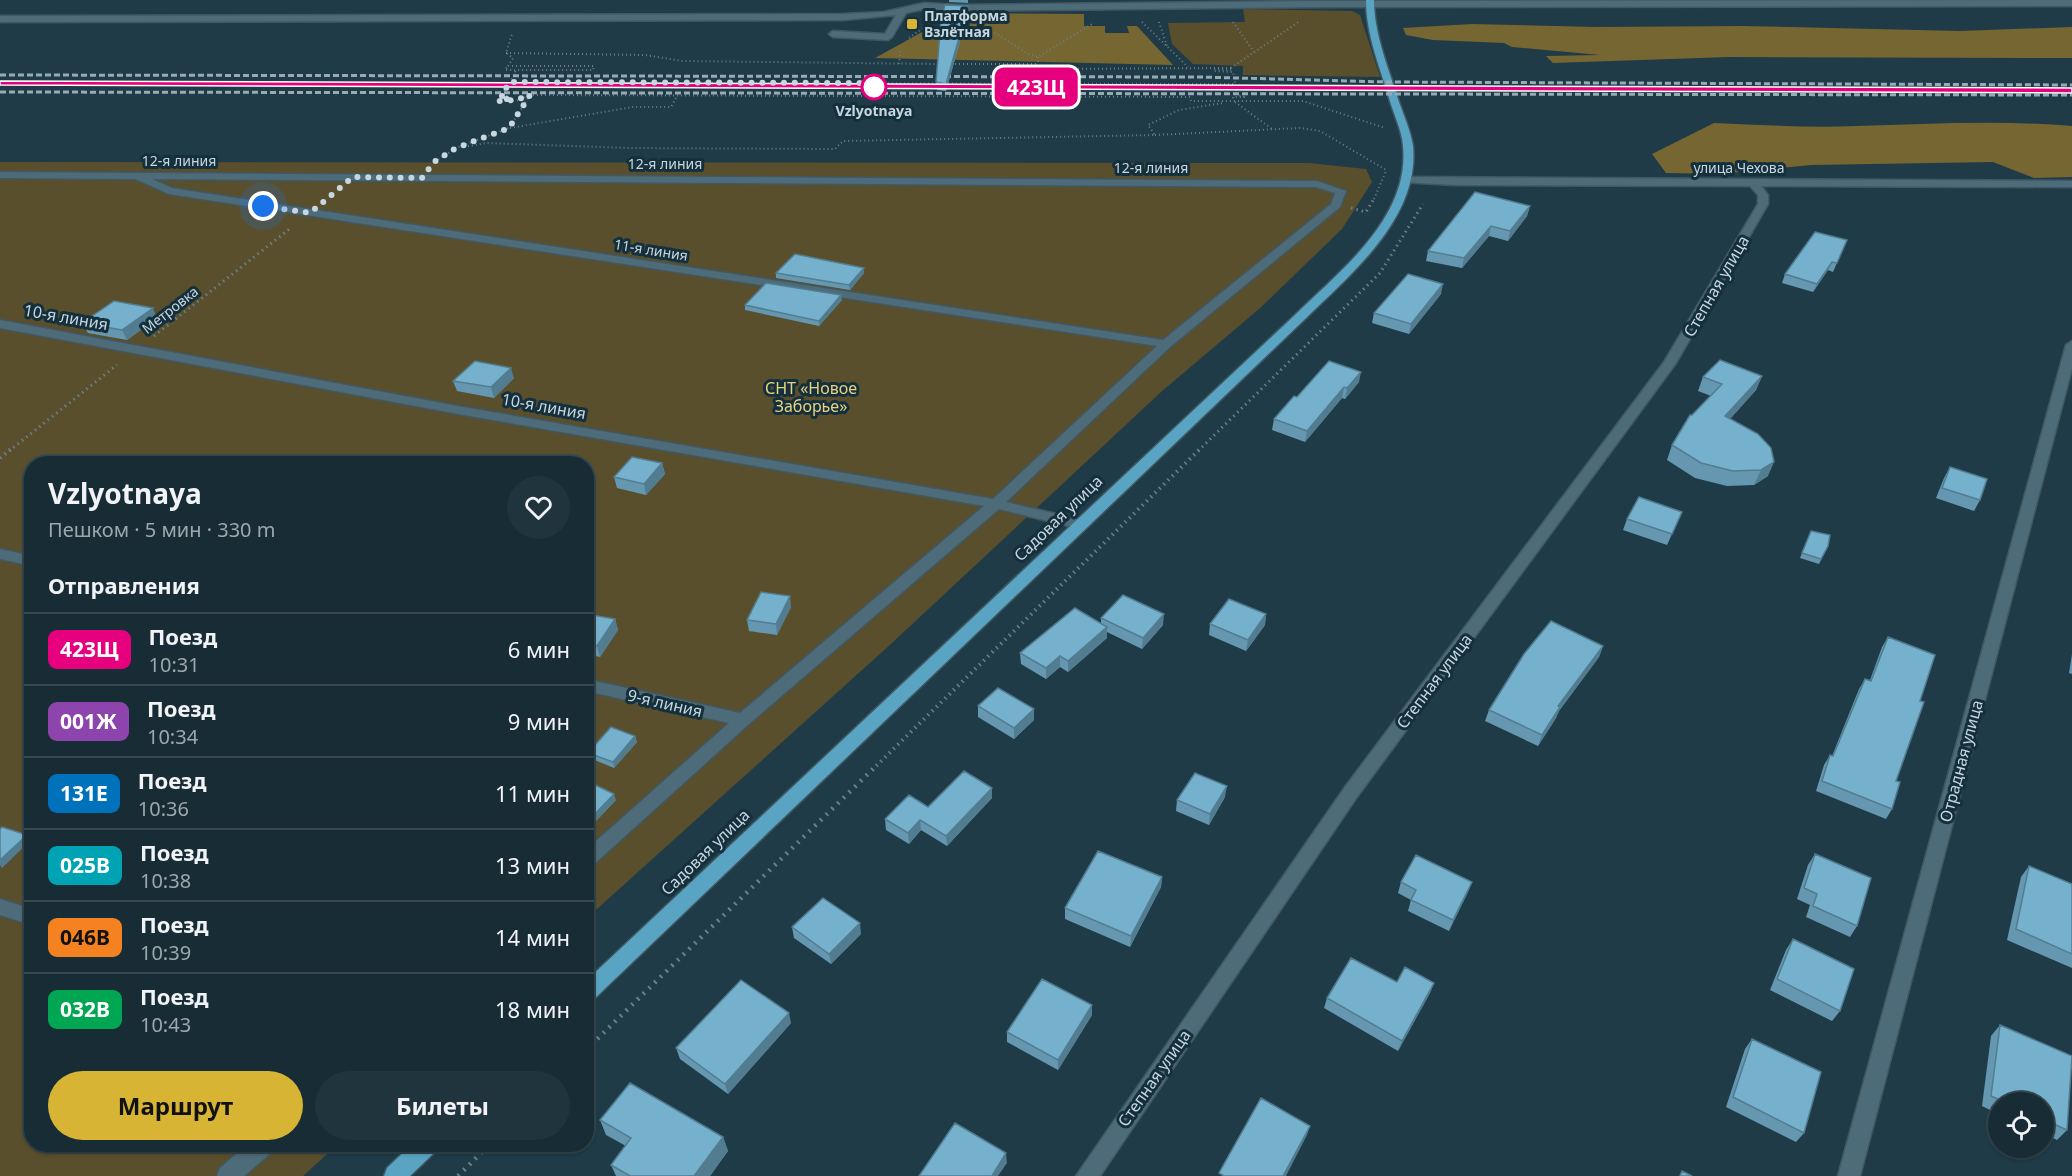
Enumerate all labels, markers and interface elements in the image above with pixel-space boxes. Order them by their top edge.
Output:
place label: Платформа Взлётная [924,6,1008,41]
marker: Платформа Взлётная [905,17,919,31]
line badge: 423Щ [994,68,1078,106]
text: 423Щ [1007,73,1065,101]
marker: Vzlyotnaya [861,74,887,100]
place label: Vzlyotnaya [836,101,912,120]
street label: 12-я линия [142,151,216,170]
street label: 12-я линия [628,154,702,173]
street label: 12-я линия [1114,158,1188,177]
street label: улица Чехова [1693,158,1785,177]
your location [248,191,278,221]
street label: Степная улица [1678,231,1754,341]
street label: 11-я линия [613,234,689,265]
street label: Метровка [138,282,202,338]
street label: 10-я линия [22,299,110,335]
park label: СНТ «Новое Заборье» [765,377,857,417]
street label: 10-я линия [500,388,588,424]
street label: Садовая улица [1009,470,1107,566]
text: Vzlyotnaya [48,474,202,512]
button: heart [507,476,570,539]
text: Пешком · 5 мин · 330 m [48,516,275,543]
text: Отправления [48,570,200,600]
text: Поезд [149,621,217,651]
street label: Степная улица [1391,629,1477,733]
text: 6 мин [508,634,570,664]
text: 423Щ [60,635,119,663]
text: 10:31 [149,651,200,678]
street label: 9-я линия [625,684,705,722]
text: Поезд [147,693,216,723]
street label: Отрадная улица [1934,698,1988,824]
text: 9 мин [508,706,570,736]
text: 001Ж [60,707,117,735]
text: 10:34 [147,723,198,750]
text: Поезд [138,765,206,795]
text: 11 мин [495,778,570,808]
text: 131Е [60,779,108,807]
text: 10:36 [138,795,189,822]
street label: Садовая улица [656,804,754,900]
text: Поезд [140,837,209,867]
text: 13 мин [495,850,570,880]
text: 025В [60,851,110,879]
text: 10:38 [140,867,191,894]
text: Поезд [140,909,209,939]
text: 14 мин [495,922,570,952]
text: 046В [60,923,110,951]
text: 10:39 [140,939,191,966]
text: Поезд [140,981,209,1011]
text: 18 мин [495,994,570,1024]
text: 032В [60,995,110,1023]
text: 10:43 [140,1011,191,1038]
street label: Степная улица [1112,1025,1196,1131]
button: Маршрут [48,1071,303,1140]
button: Билеты [315,1071,570,1140]
map controls [1988,1092,2054,1158]
button: locate [1988,1092,2054,1158]

